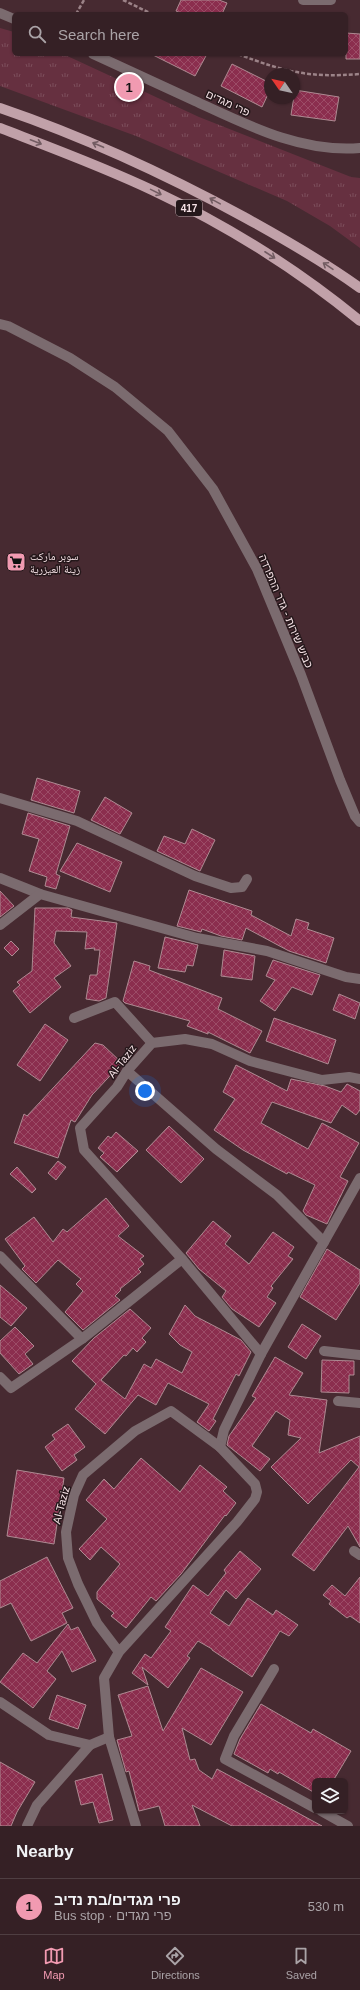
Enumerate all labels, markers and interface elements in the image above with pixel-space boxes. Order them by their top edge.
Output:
search box [12,12,348,56]
icon: search [26,23,48,45]
text: Search here [58,26,140,43]
north arrow [264,68,300,104]
pin: 1 [116,72,142,102]
street label: פרי מגדים [204,88,252,118]
one-way arrow [30,138,42,146]
one-way arrow [92,141,104,149]
one-way arrow [150,189,162,196]
one-way arrow [209,197,221,204]
road number: 417 [176,200,202,216]
one-way arrow [264,251,275,259]
one-way arrow [322,261,334,269]
place label: سوبر ماركت زينة العيزرية [30,550,80,575]
supermarket icon: سوبر ماركت زينة العيزرية [5,551,27,573]
street label: כביש שירות - גדר ההפרדה [257,552,315,670]
street label: Al-Taziz [105,1042,139,1080]
your location [135,1081,155,1101]
street label: Al-Taziz [50,1485,72,1525]
map controls [312,1778,348,1814]
button: layers [312,1778,348,1814]
text: Nearby [16,1842,74,1861]
text: פרי מגדים/בת נדיב [54,1891,181,1908]
text: 1 [25,1899,33,1914]
text: 530 m [308,1899,344,1914]
text: Bus stop · פרי מגדים [54,1908,172,1923]
tab: Map [43,1945,65,1981]
tab: Directions [151,1945,200,1981]
tab: Saved [286,1945,317,1981]

